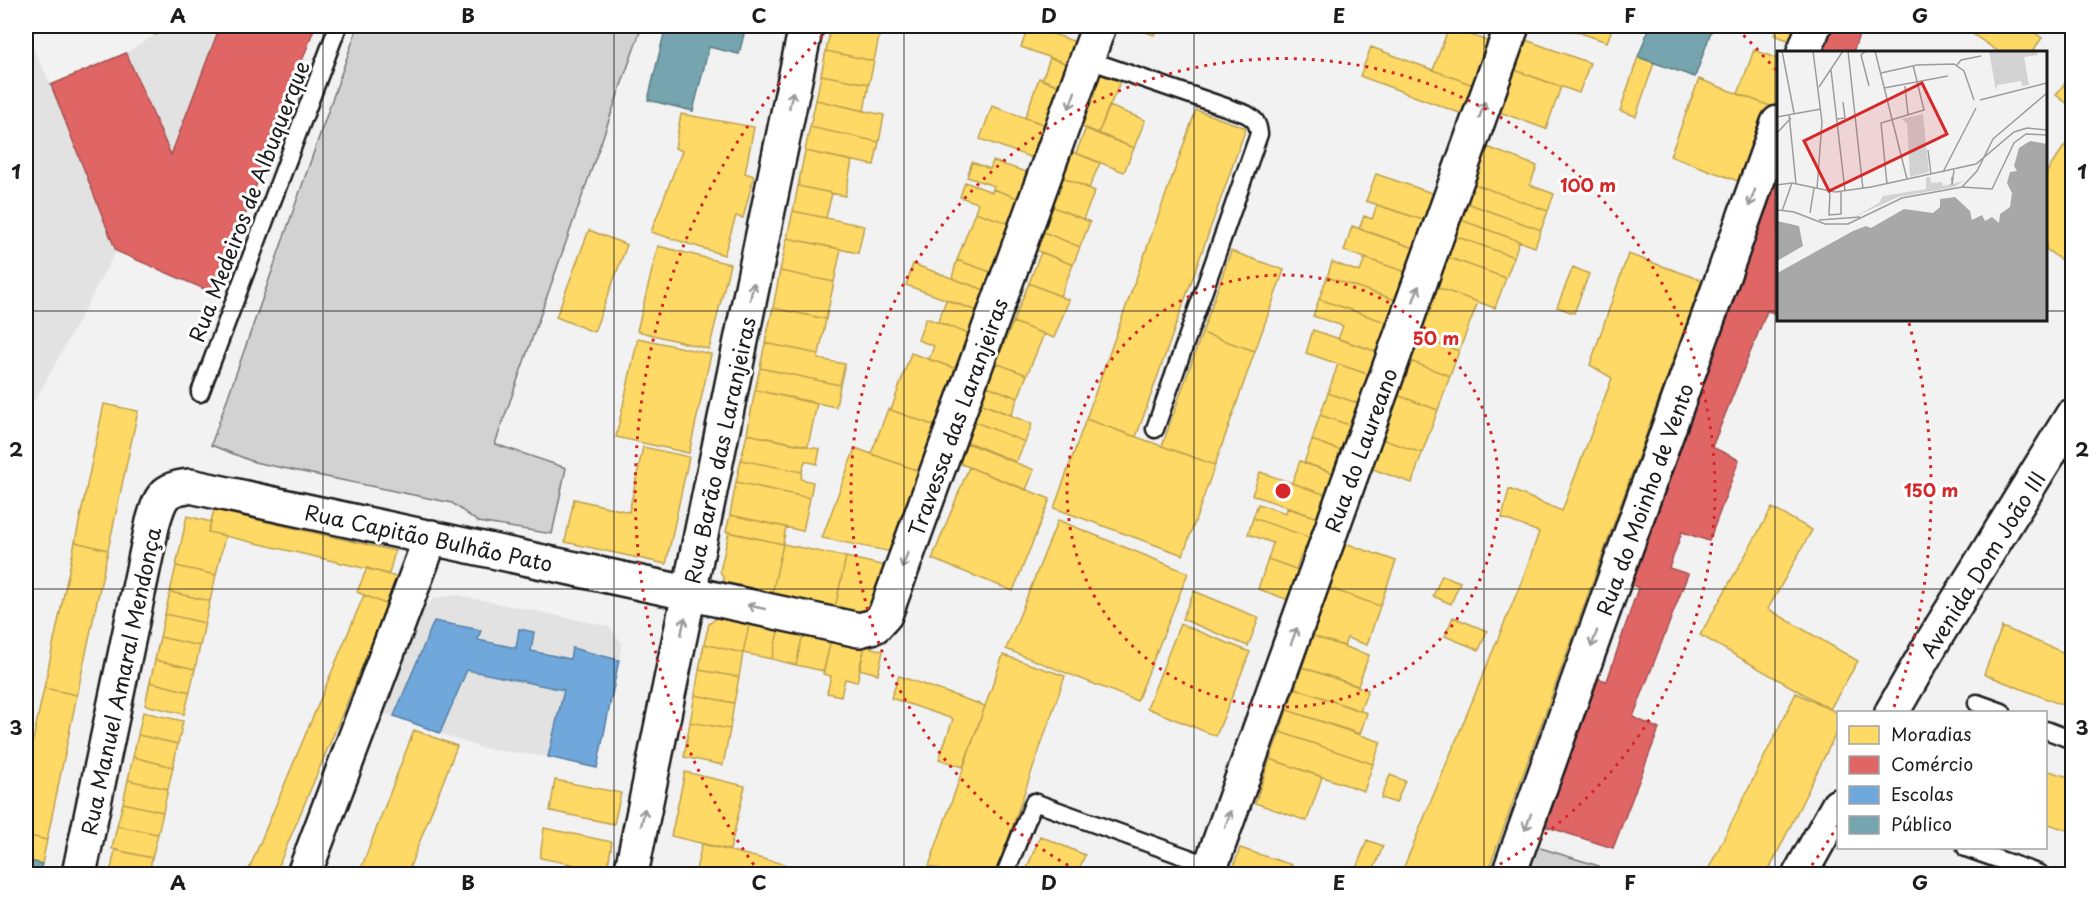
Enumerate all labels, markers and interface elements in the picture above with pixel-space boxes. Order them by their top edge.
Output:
text: A [170,0,186,30]
text: B [461,0,475,30]
text: C [751,0,767,30]
text: D [1041,0,1057,30]
text: E [1333,0,1345,30]
text: F [1624,0,1636,30]
text: G [1912,0,1928,30]
inset map [1777,51,2047,321]
street label: Rua Medeiros de Albuquerque [179,56,317,346]
one-way arrow [1065,90,1076,109]
one-way arrow [786,91,797,111]
one-way arrow [1477,102,1488,120]
text: 1 [11,156,21,186]
text: 1 [2077,156,2087,186]
text: 100 m [1560,171,1616,198]
one-way arrow [1745,188,1756,207]
one-way arrow [747,282,758,302]
one-way arrow [1411,285,1422,304]
street label: Travessa das Laranjeiras [899,293,1015,541]
street label: Rua Barão das Laranjeiras [675,314,763,586]
text: 50 m [1413,324,1459,351]
street label: Rua do Laureano [1315,363,1405,537]
street label: Rua do Moinho de Vento [1587,378,1701,620]
text: 2 [9,434,23,464]
text: 2 [2075,434,2089,464]
street label: Avenida Dom João III [1912,464,2052,664]
text: 150 m [1904,476,1958,503]
centre of rings [1273,481,1293,501]
street label: Rua Capitão Bulhão Pato [302,495,556,579]
street label: Rua Manuel Amaral Mendonça [72,524,168,838]
one-way arrow [899,550,910,569]
one-way arrow [747,601,766,613]
one-way arrow [678,617,689,637]
one-way arrow [1289,627,1300,646]
one-way arrow [1587,629,1598,647]
legend [1837,711,2047,849]
text: 3 [9,712,23,742]
text: 3 [2075,712,2089,742]
text: Moradias [1891,720,1972,747]
text: Comércio [1891,750,1973,777]
text: Escolas [1891,780,1953,807]
one-way arrow [638,808,649,828]
text: Público [1891,810,1952,837]
one-way arrow [1223,811,1234,829]
one-way arrow [1521,812,1532,831]
text: A [170,867,186,897]
text: B [461,867,475,897]
text: C [751,867,767,897]
text: D [1041,867,1057,897]
text: E [1333,867,1345,897]
text: F [1624,867,1636,897]
text: G [1912,867,1928,897]

